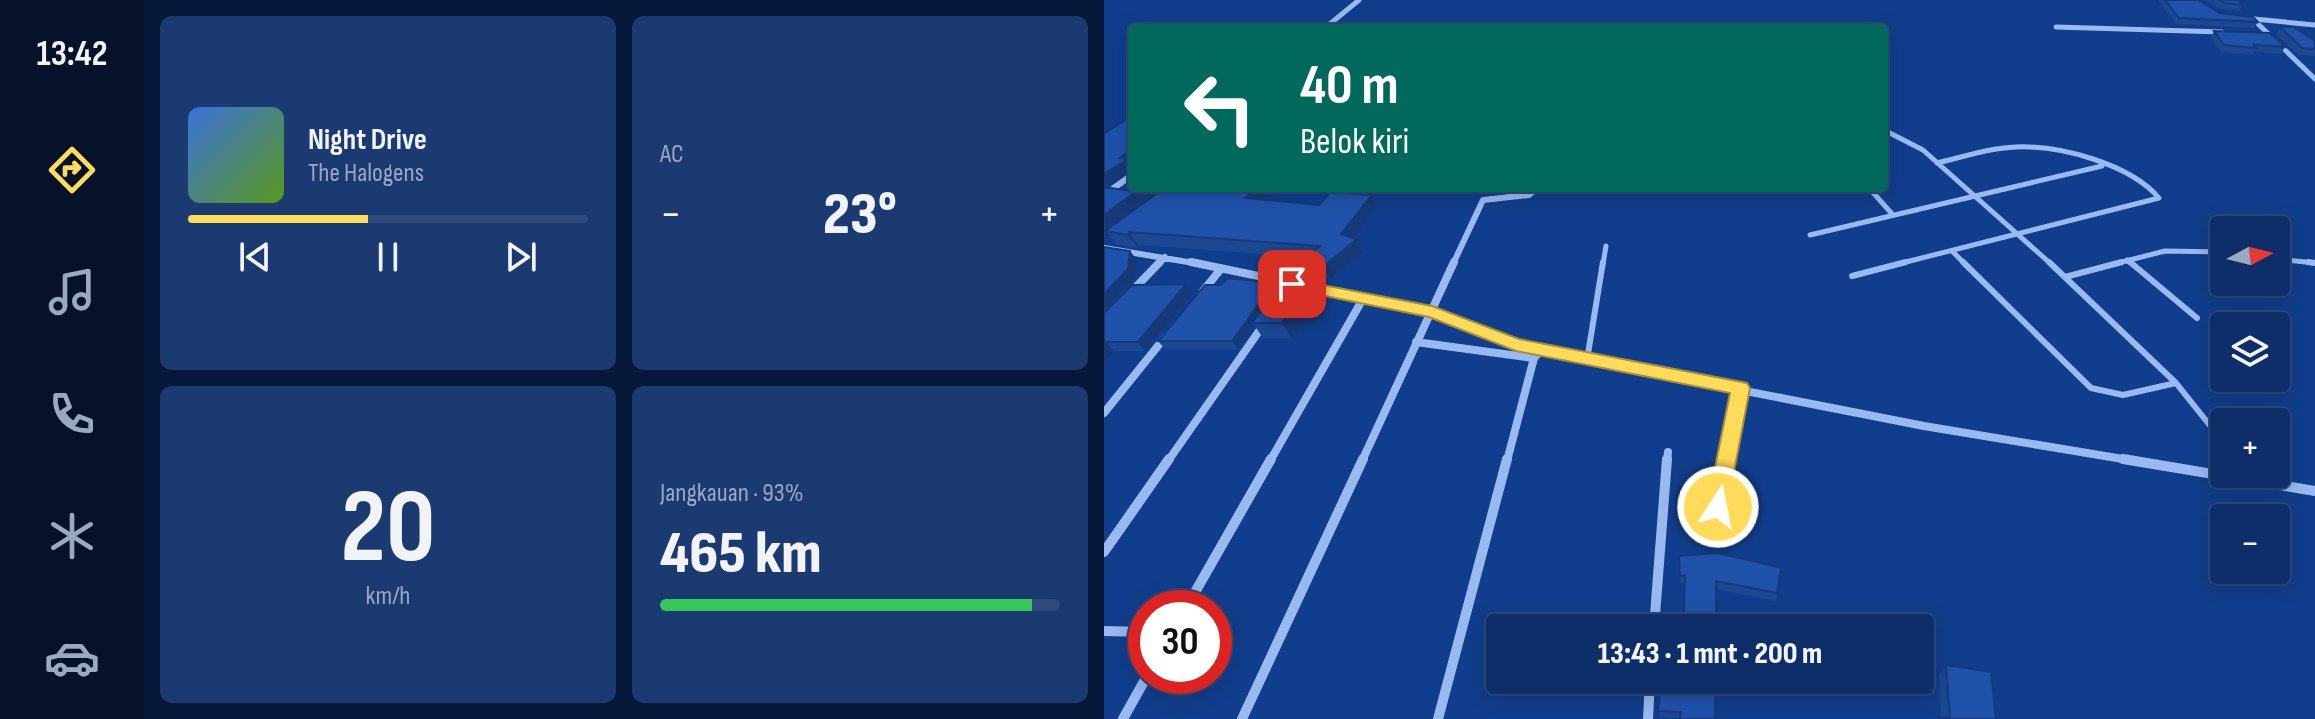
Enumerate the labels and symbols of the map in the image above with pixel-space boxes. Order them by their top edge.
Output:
north arrow [2210,216,2290,296]
pin [1258,250,1326,318]
position arrow [1676,465,1760,549]
speed limit sign: 30 [1128,590,1232,694]

